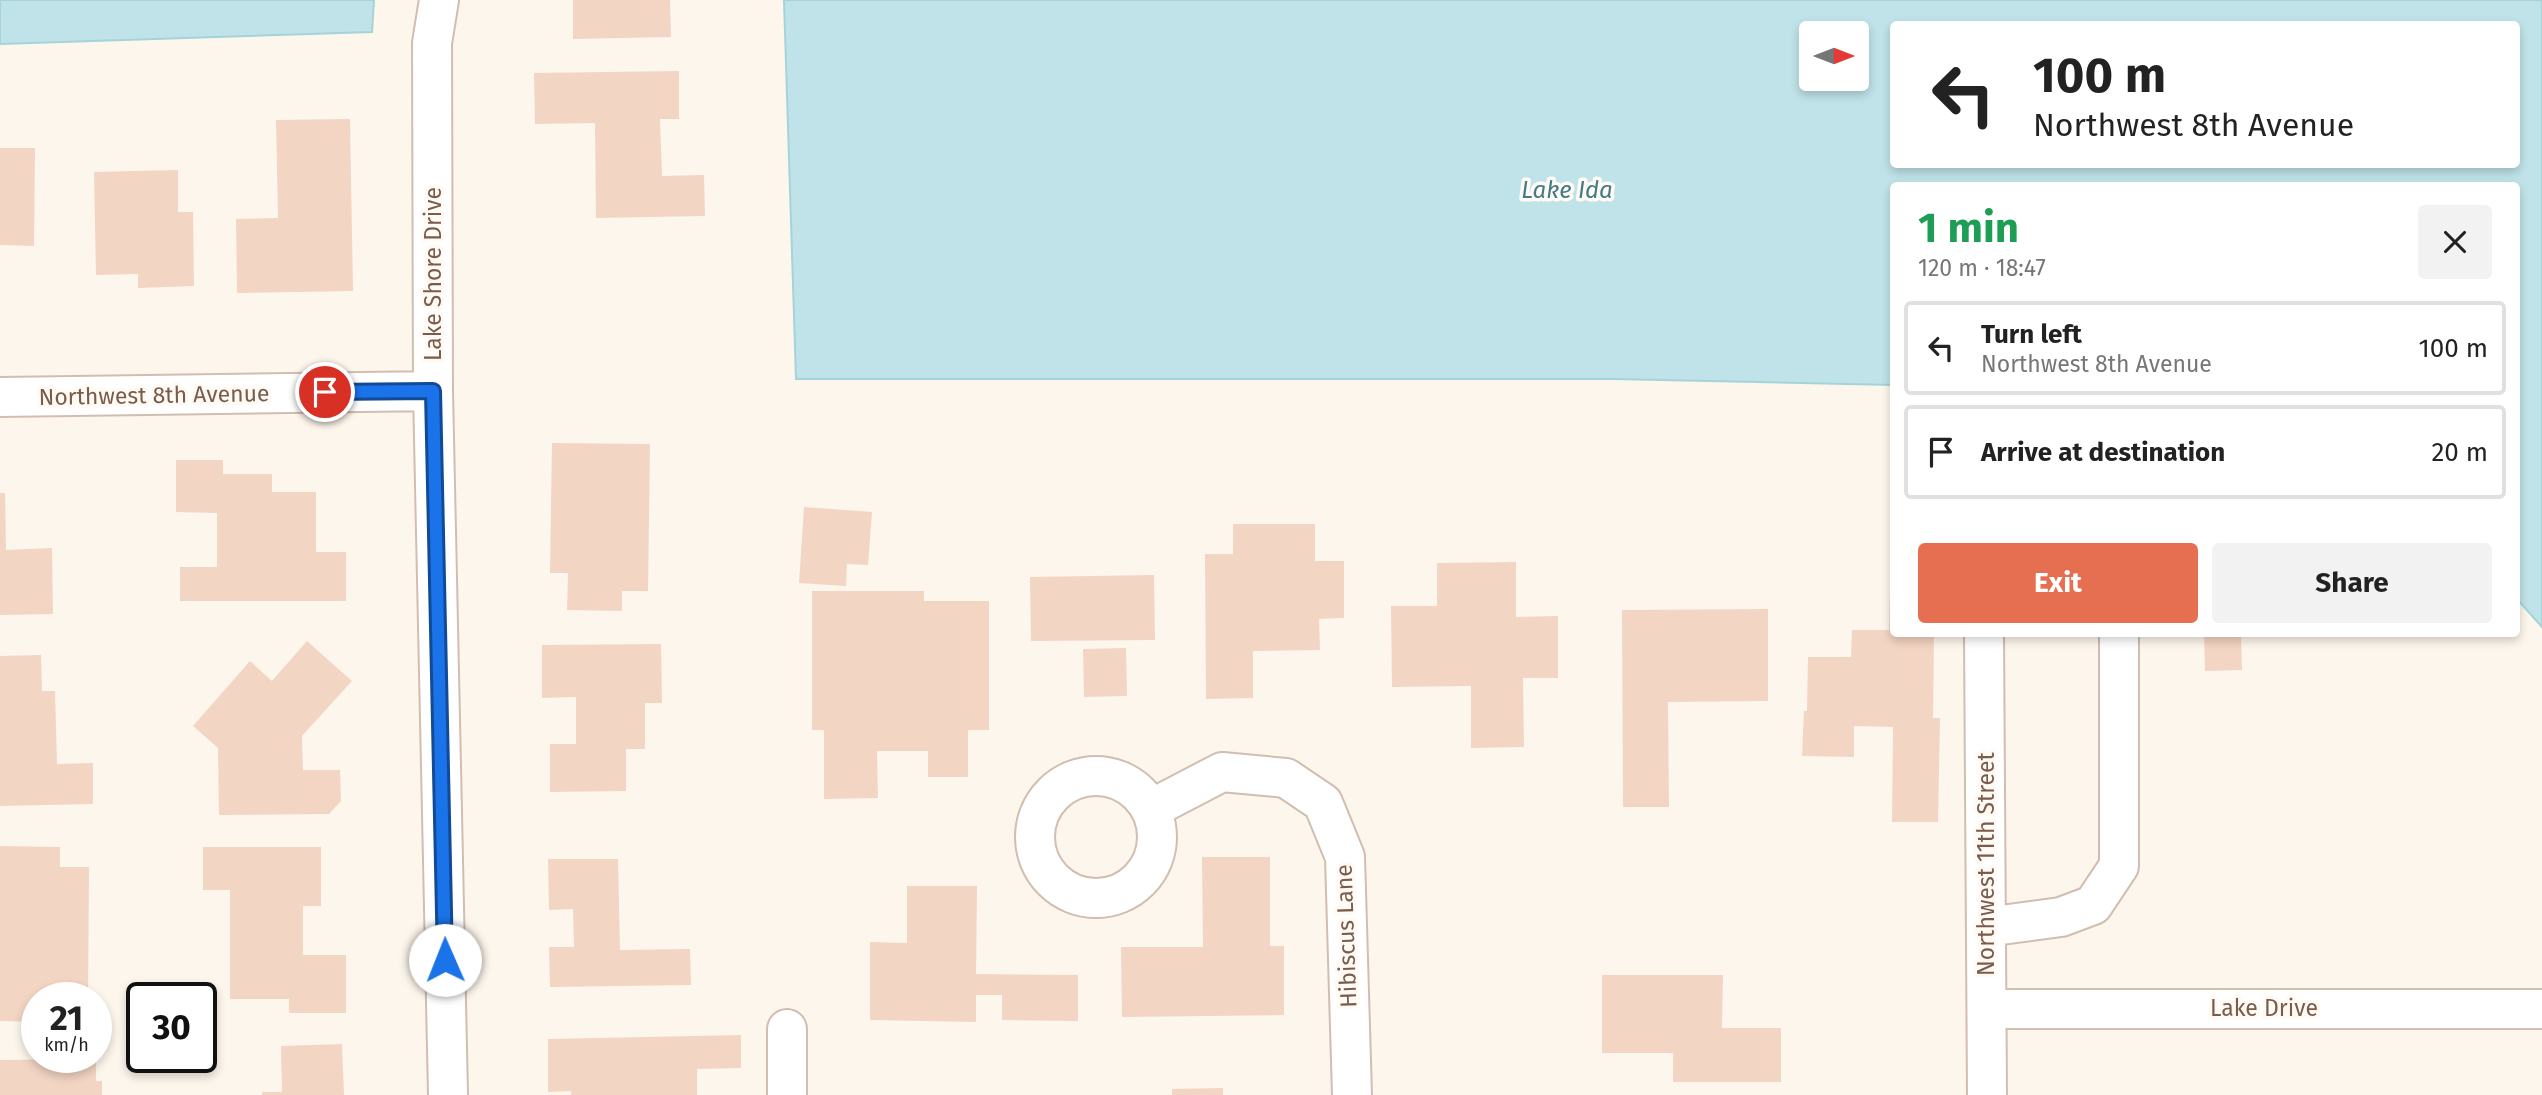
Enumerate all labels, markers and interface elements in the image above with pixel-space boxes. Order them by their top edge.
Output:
north arrow [1799,21,1869,91]
map controls [1799,21,1869,91]
text: 100 m [2033,46,2166,105]
icon: left [1918,49,2009,140]
text: Northwest 8th Avenue [2033,106,2354,144]
water label: Lake Ida [1521,176,1613,204]
street label: Lake Shore Drive [419,187,447,361]
text: 1 min [1918,203,2019,253]
button: close [2418,205,2492,279]
text: 120 m · 18:47 [1918,254,2046,282]
text: Turn left [1981,319,2082,350]
icon: left [1922,329,1960,367]
text: 100 m [2419,333,2488,364]
text: Northwest 8th Avenue [1981,350,2212,378]
pin [295,362,355,422]
icon: arrive [306,373,344,411]
street label: Northwest 8th Avenue [38,379,270,411]
icon: arrive [1922,433,1960,471]
text: Arrive at destination [1981,437,2225,468]
text: 20 m [2431,437,2488,468]
button: Exit [1918,543,2198,623]
button: Share [2212,543,2492,623]
street label: Northwest 11th Street [1972,751,2000,976]
street label: Hibiscus Lane [1329,864,1363,1008]
position arrow [408,923,482,997]
speed limit sign: 30 [126,982,217,1073]
street label: Lake Drive [2210,994,2318,1022]
text: 21 [50,997,83,1039]
text: km/h [44,1034,89,1056]

